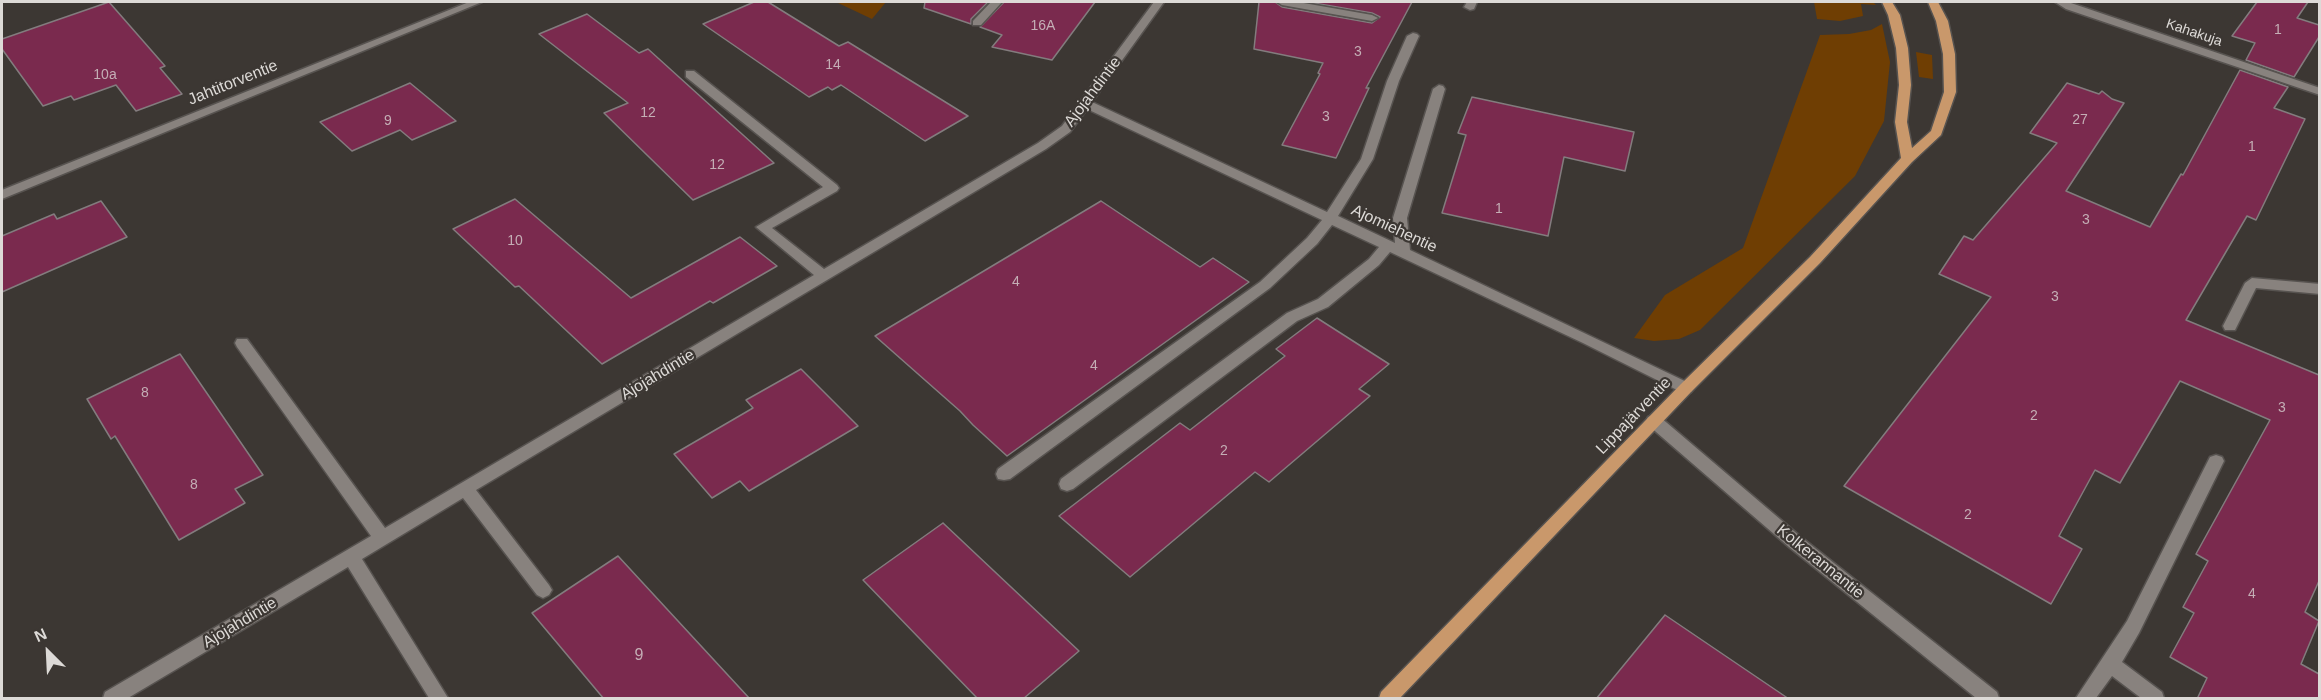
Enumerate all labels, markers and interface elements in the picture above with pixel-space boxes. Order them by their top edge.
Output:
street label: Kahakuja [2164,16,2224,50]
house number: 16A [1031,18,1055,34]
house number: 1 [2274,22,2282,38]
house number: 3 [1354,44,1362,60]
street label: Ajojahdintie [1060,53,1126,131]
street label: Jahtitorventie [185,56,281,110]
house number: 14 [825,57,841,73]
house number: 10a [93,67,117,83]
house number: 12 [640,105,656,121]
house number: 3 [1322,109,1330,125]
house number: 27 [2072,112,2088,128]
house number: 9 [384,113,392,129]
house number: 1 [2248,139,2256,155]
house number: 12 [709,157,725,173]
street label: Ajomiehentie [1348,201,1440,257]
house number: 1 [1495,201,1503,217]
house number: 3 [2082,212,2090,228]
house number: 10 [507,233,523,249]
house number: 4 [1012,274,1020,290]
house number: 3 [2051,289,2059,305]
street label: Ajojahdintie [618,345,698,405]
house number: 4 [1090,358,1098,374]
street label: Lippajärventie [1592,373,1676,459]
house number: 8 [141,385,149,401]
house number: 3 [2278,400,2286,416]
house number: 2 [2030,408,2038,424]
house number: 2 [1220,443,1228,459]
house number: 8 [190,477,198,493]
house number: 2 [1964,507,1972,523]
street label: Kolkerannantie [1772,521,1868,603]
house number: 4 [2248,586,2256,602]
street label: Ajojahdintie [200,593,280,653]
north arrow [18,622,78,682]
text: N [32,625,49,645]
house number: 9 [635,646,643,666]

